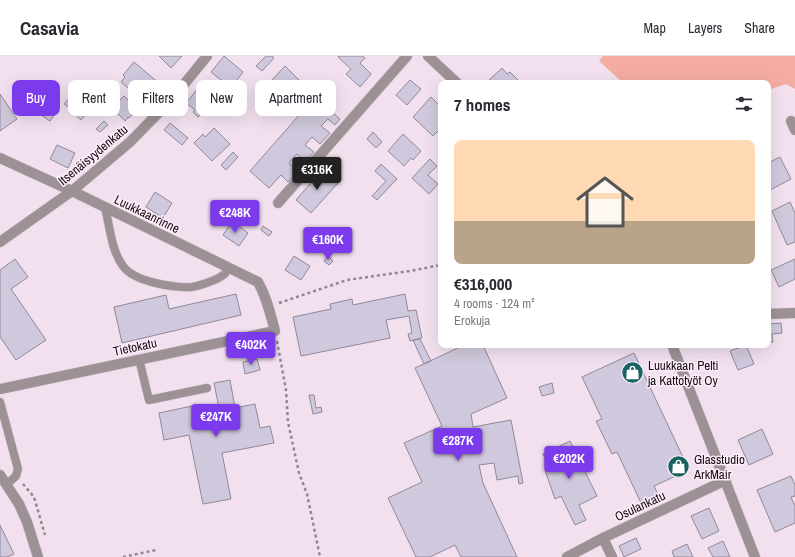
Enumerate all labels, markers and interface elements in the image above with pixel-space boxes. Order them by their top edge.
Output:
text: Casavia [20,15,79,41]
text: Map [644,19,666,37]
text: Layers [688,19,722,37]
text: Share [744,19,775,37]
chip: Buy [12,80,60,116]
chip: Rent [68,80,120,116]
chip: Filters [128,80,188,116]
chip: New [196,80,247,116]
chip: Apartment [255,80,336,116]
text: 7 homes [454,93,511,116]
icon: filters [733,93,755,115]
street label: Itsenäisyydenkatu [55,121,131,189]
pin: €316K [289,157,345,191]
text: €316K [301,161,333,178]
icon: home [569,166,641,238]
street label: Luukkaanrinne [112,191,182,237]
pin: €248K [207,200,263,234]
text: €248K [219,204,251,221]
pin: €160K [300,227,356,261]
text: €160K [312,231,344,248]
text: €316,000 [454,272,512,295]
text: 4 rooms · 124 m² [454,295,535,312]
text: Erokuja [454,312,490,329]
pin: €402K [223,332,279,366]
street label: Tietokatu [112,334,158,360]
text: €402K [235,336,267,353]
place label: Luukkaan Pelti ja Kattotyöt Oy [647,357,719,389]
shop icon: Luukkaan Pelti ja Kattotyöt Oy [620,359,646,385]
pin: €247K [188,404,244,438]
text: €247K [200,408,232,425]
pin: €287K [430,428,486,462]
text: €287K [442,432,474,449]
pin: €202K [541,446,597,480]
text: €202K [553,450,585,467]
place label: Glasstudio ArkMair [693,451,745,483]
shop icon: Glasstudio ArkMair [666,453,692,479]
street label: Osulankatu [612,487,668,525]

